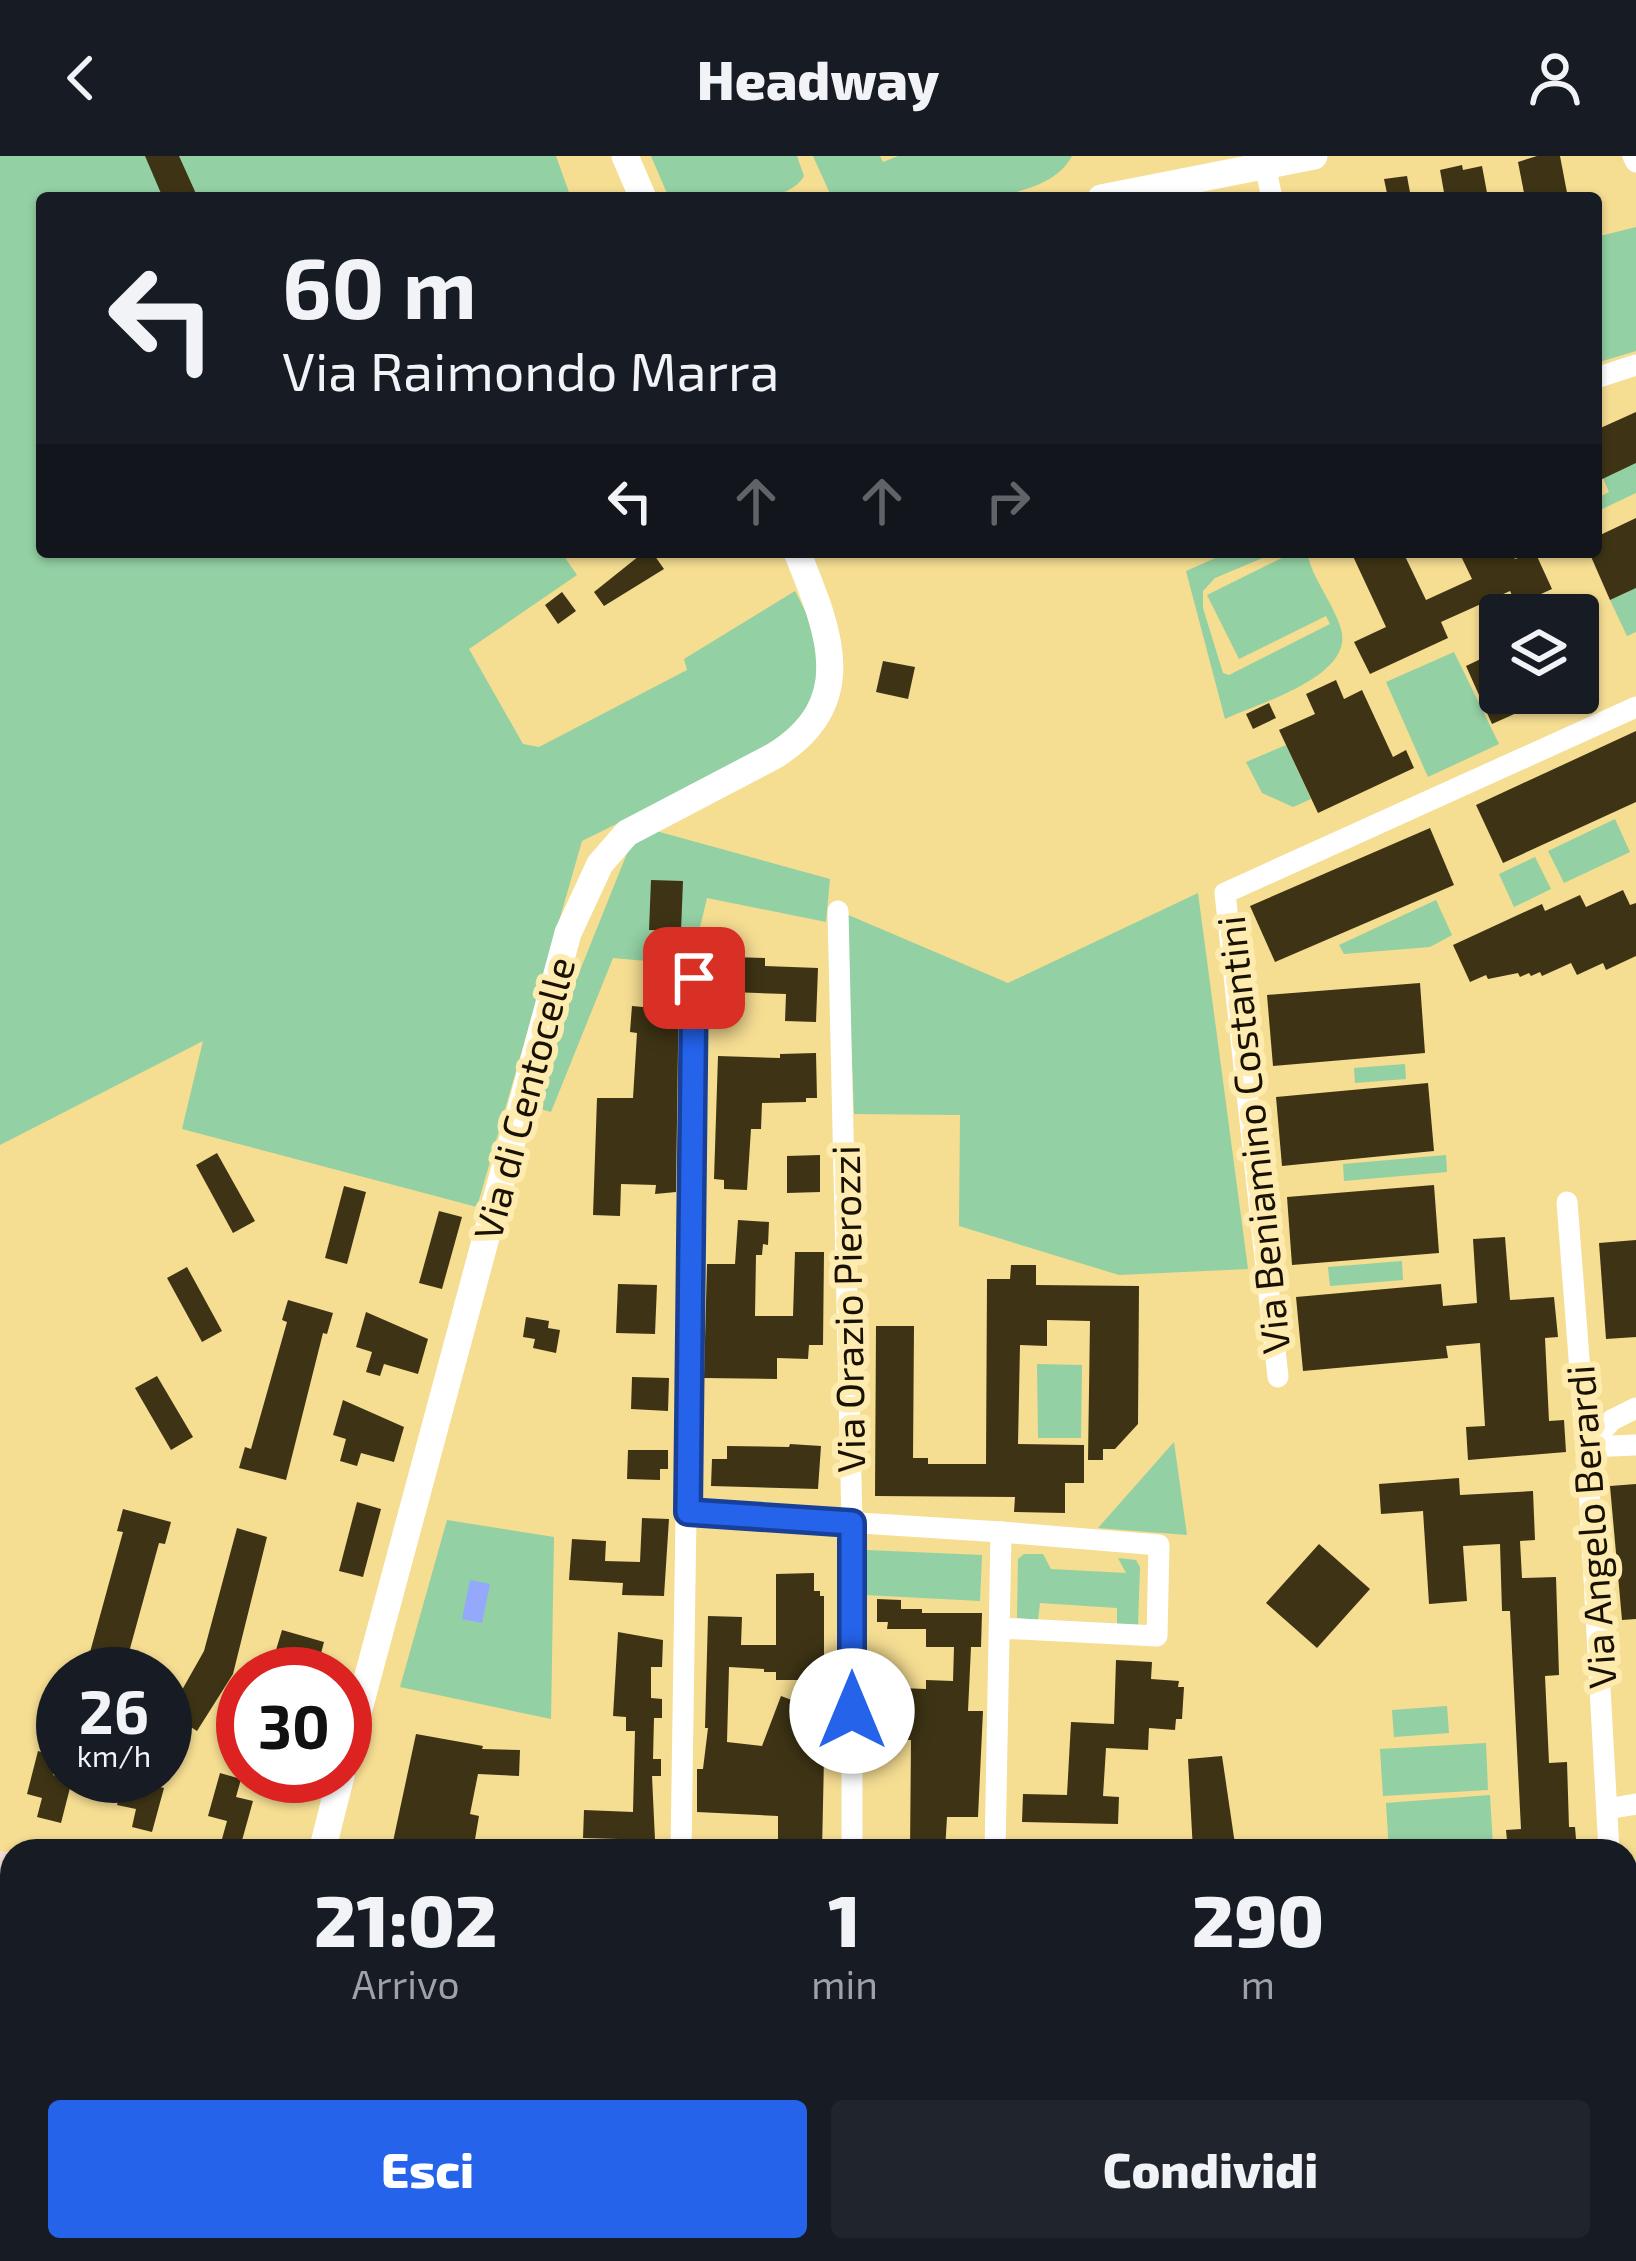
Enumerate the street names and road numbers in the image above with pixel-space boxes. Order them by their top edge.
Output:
street label: Via Beniamino Costantini [1206,914,1298,1356]
street label: Via di Centocelle [463,951,583,1245]
street label: Via Orazio Pierozzi [821,1145,873,1473]
street label: Via Angelo Berardi [1555,1364,1625,1690]

